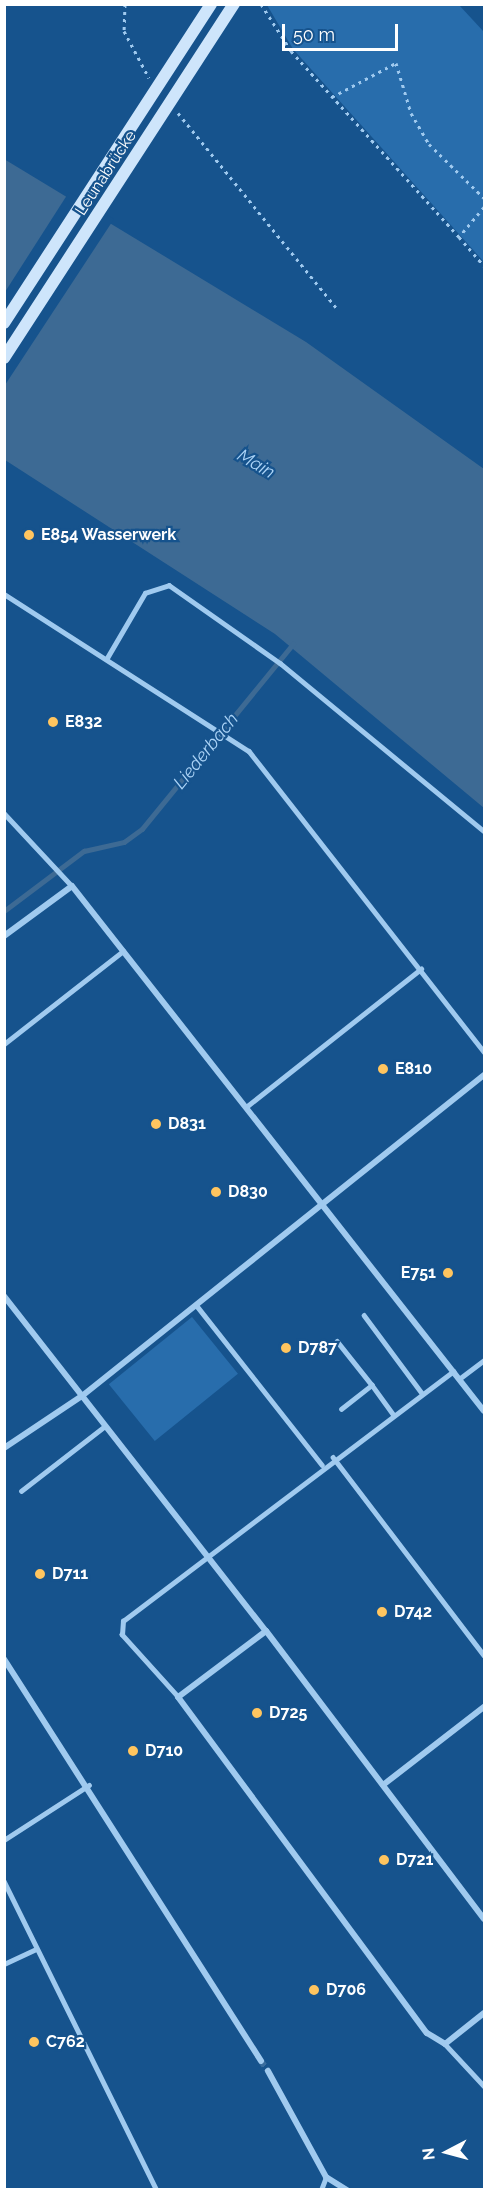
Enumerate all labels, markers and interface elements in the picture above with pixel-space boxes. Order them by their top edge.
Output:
scale bar [285,12,400,50]
text: 50 m [293,24,335,45]
street label: Leunabrücke [71,127,141,219]
water label: Main [233,445,279,483]
place label: E854 Wasserwerk [41,525,177,545]
marker: E854 Wasserwerk [22,528,36,542]
water label: Liederbach [169,709,243,793]
place label: E832 [65,712,102,732]
marker: E832 [46,715,60,729]
place label: E810 [395,1059,432,1079]
marker: E810 [376,1062,390,1076]
place label: D831 [168,1114,206,1134]
marker: D831 [149,1117,163,1131]
place label: D830 [228,1182,268,1202]
marker: D830 [209,1185,223,1199]
place label: E751 [401,1263,436,1283]
marker: E751 [441,1266,455,1280]
place label: D787 [298,1338,337,1358]
marker: D787 [279,1341,293,1355]
place label: D711 [52,1564,88,1584]
marker: D711 [33,1567,47,1581]
place label: D742 [394,1602,432,1622]
marker: D742 [375,1605,389,1619]
place label: D725 [269,1703,307,1723]
marker: D725 [250,1706,264,1720]
place label: D710 [145,1741,183,1761]
marker: D710 [126,1744,140,1758]
place label: D721 [396,1850,433,1870]
marker: D721 [377,1853,391,1867]
place label: D706 [326,1980,366,2000]
marker: D706 [307,1983,321,1997]
place label: C762 [46,2032,85,2052]
marker: C762 [27,2035,41,2049]
north arrow [417,2122,477,2182]
text: N [419,2147,439,2161]

